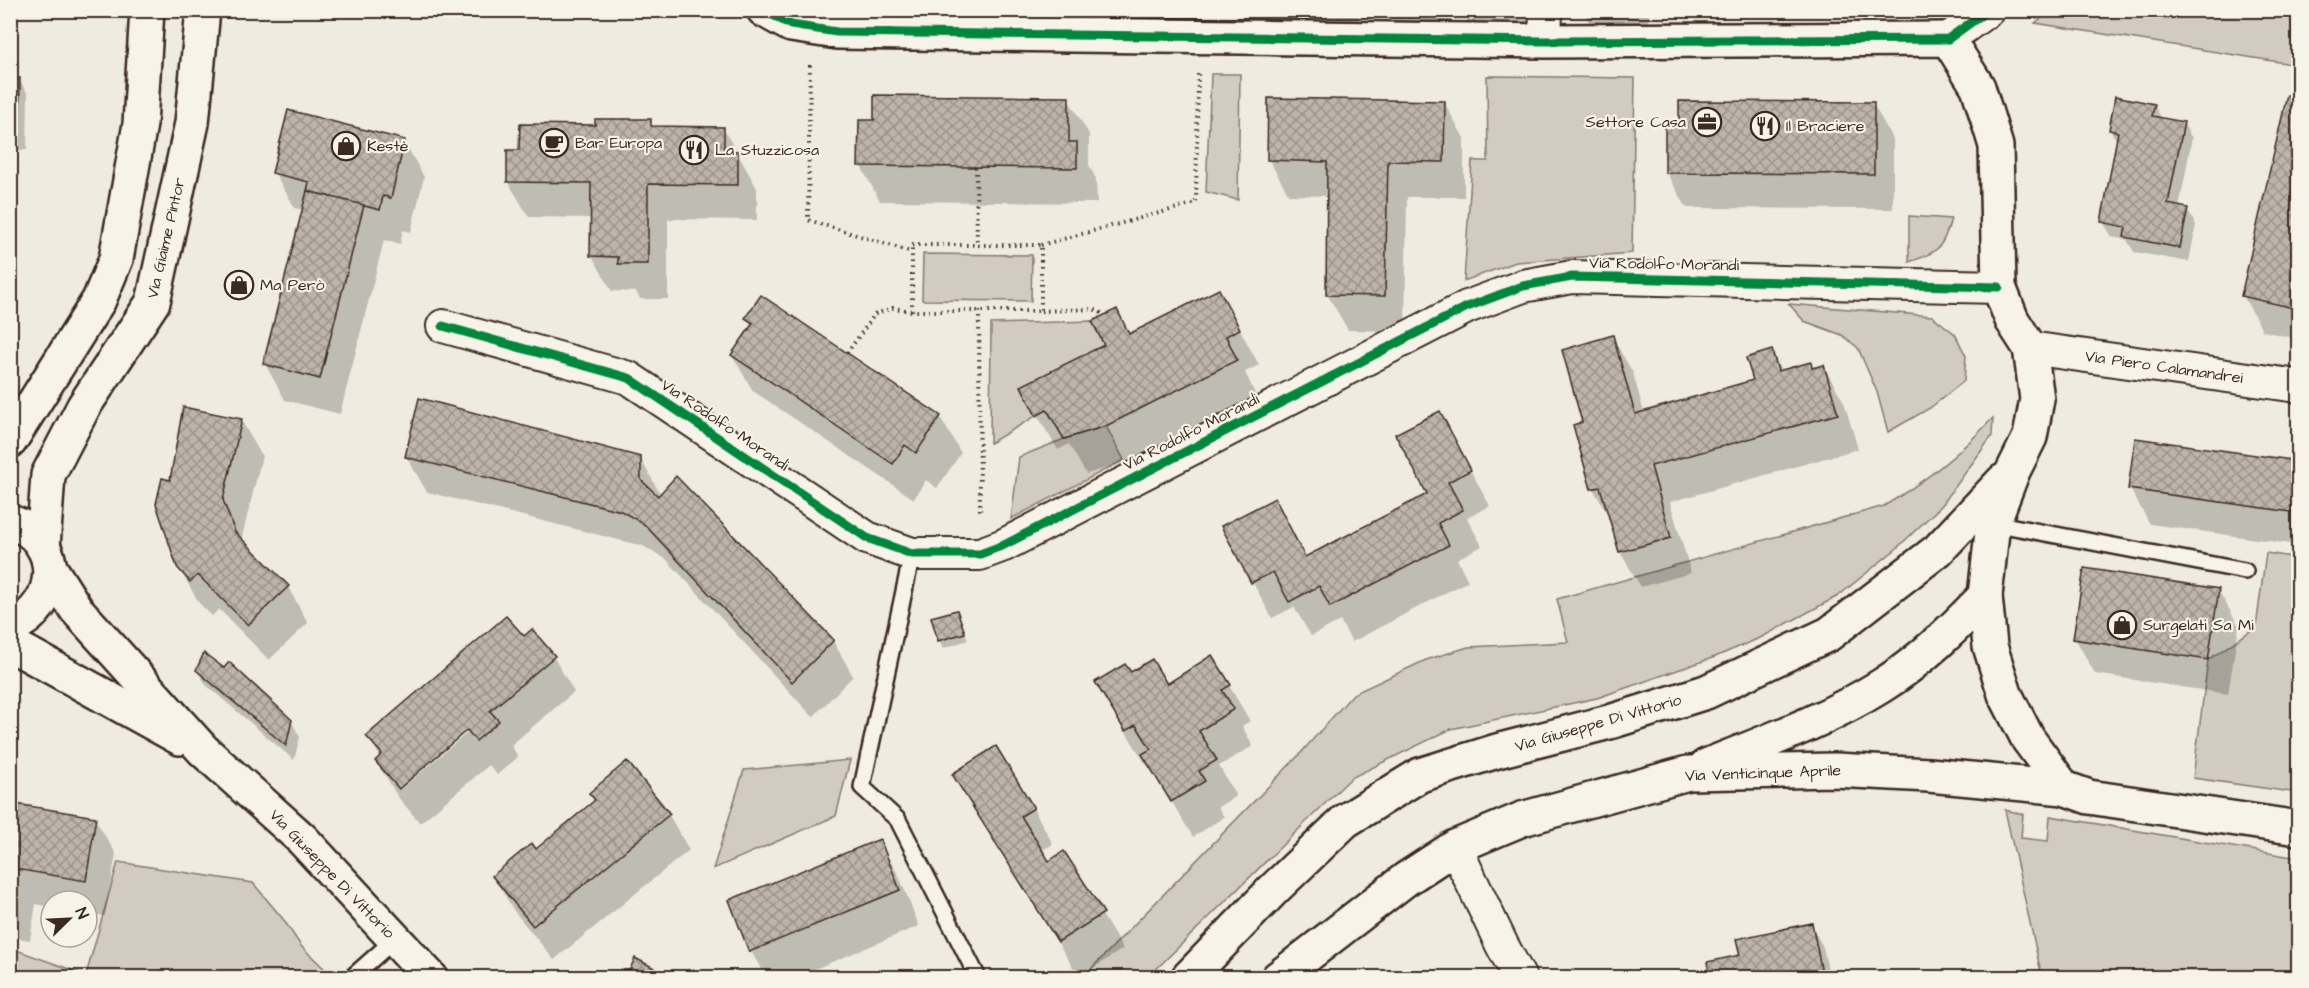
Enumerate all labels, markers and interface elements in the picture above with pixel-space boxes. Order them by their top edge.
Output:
office icon: Settore Casa [1691,106,1723,138]
restaurant icon: Il Braciere [1749,110,1781,142]
place label: Settore Casa [1586,111,1686,133]
place label: Il Braciere [1786,115,1865,137]
cafe icon: Bar Europa [538,127,570,159]
shop icon: Kestè [330,130,362,162]
place label: Bar Europa [575,132,662,154]
restaurant icon: La Stuzzicosa [678,134,710,166]
place label: Kestè [367,135,409,157]
place label: La Stuzzicosa [715,139,819,161]
street label: Via Giaime Pintor [141,175,191,301]
street label: Via Rodolfo Morandi [1589,252,1740,276]
shop icon: Ma Però [223,269,255,301]
place label: Ma Però [260,274,324,296]
street label: Via Piero Calamandrei [2084,345,2245,389]
street label: Via Rodolfo Morandi [657,374,794,476]
street label: Via Rodolfo Morandi [1119,388,1263,476]
shop icon: Surgelati Sa Mi [2106,609,2138,641]
place label: Surgelati Sa Mi [2143,614,2254,637]
street label: Via Giuseppe Di Vittorio [1512,689,1684,757]
street label: Via Venticinque Aprile [1685,759,1842,787]
street label: Via Giuseppe Di Vittorio [264,804,400,944]
north arrow [39,889,99,949]
text: N [70,904,94,922]

